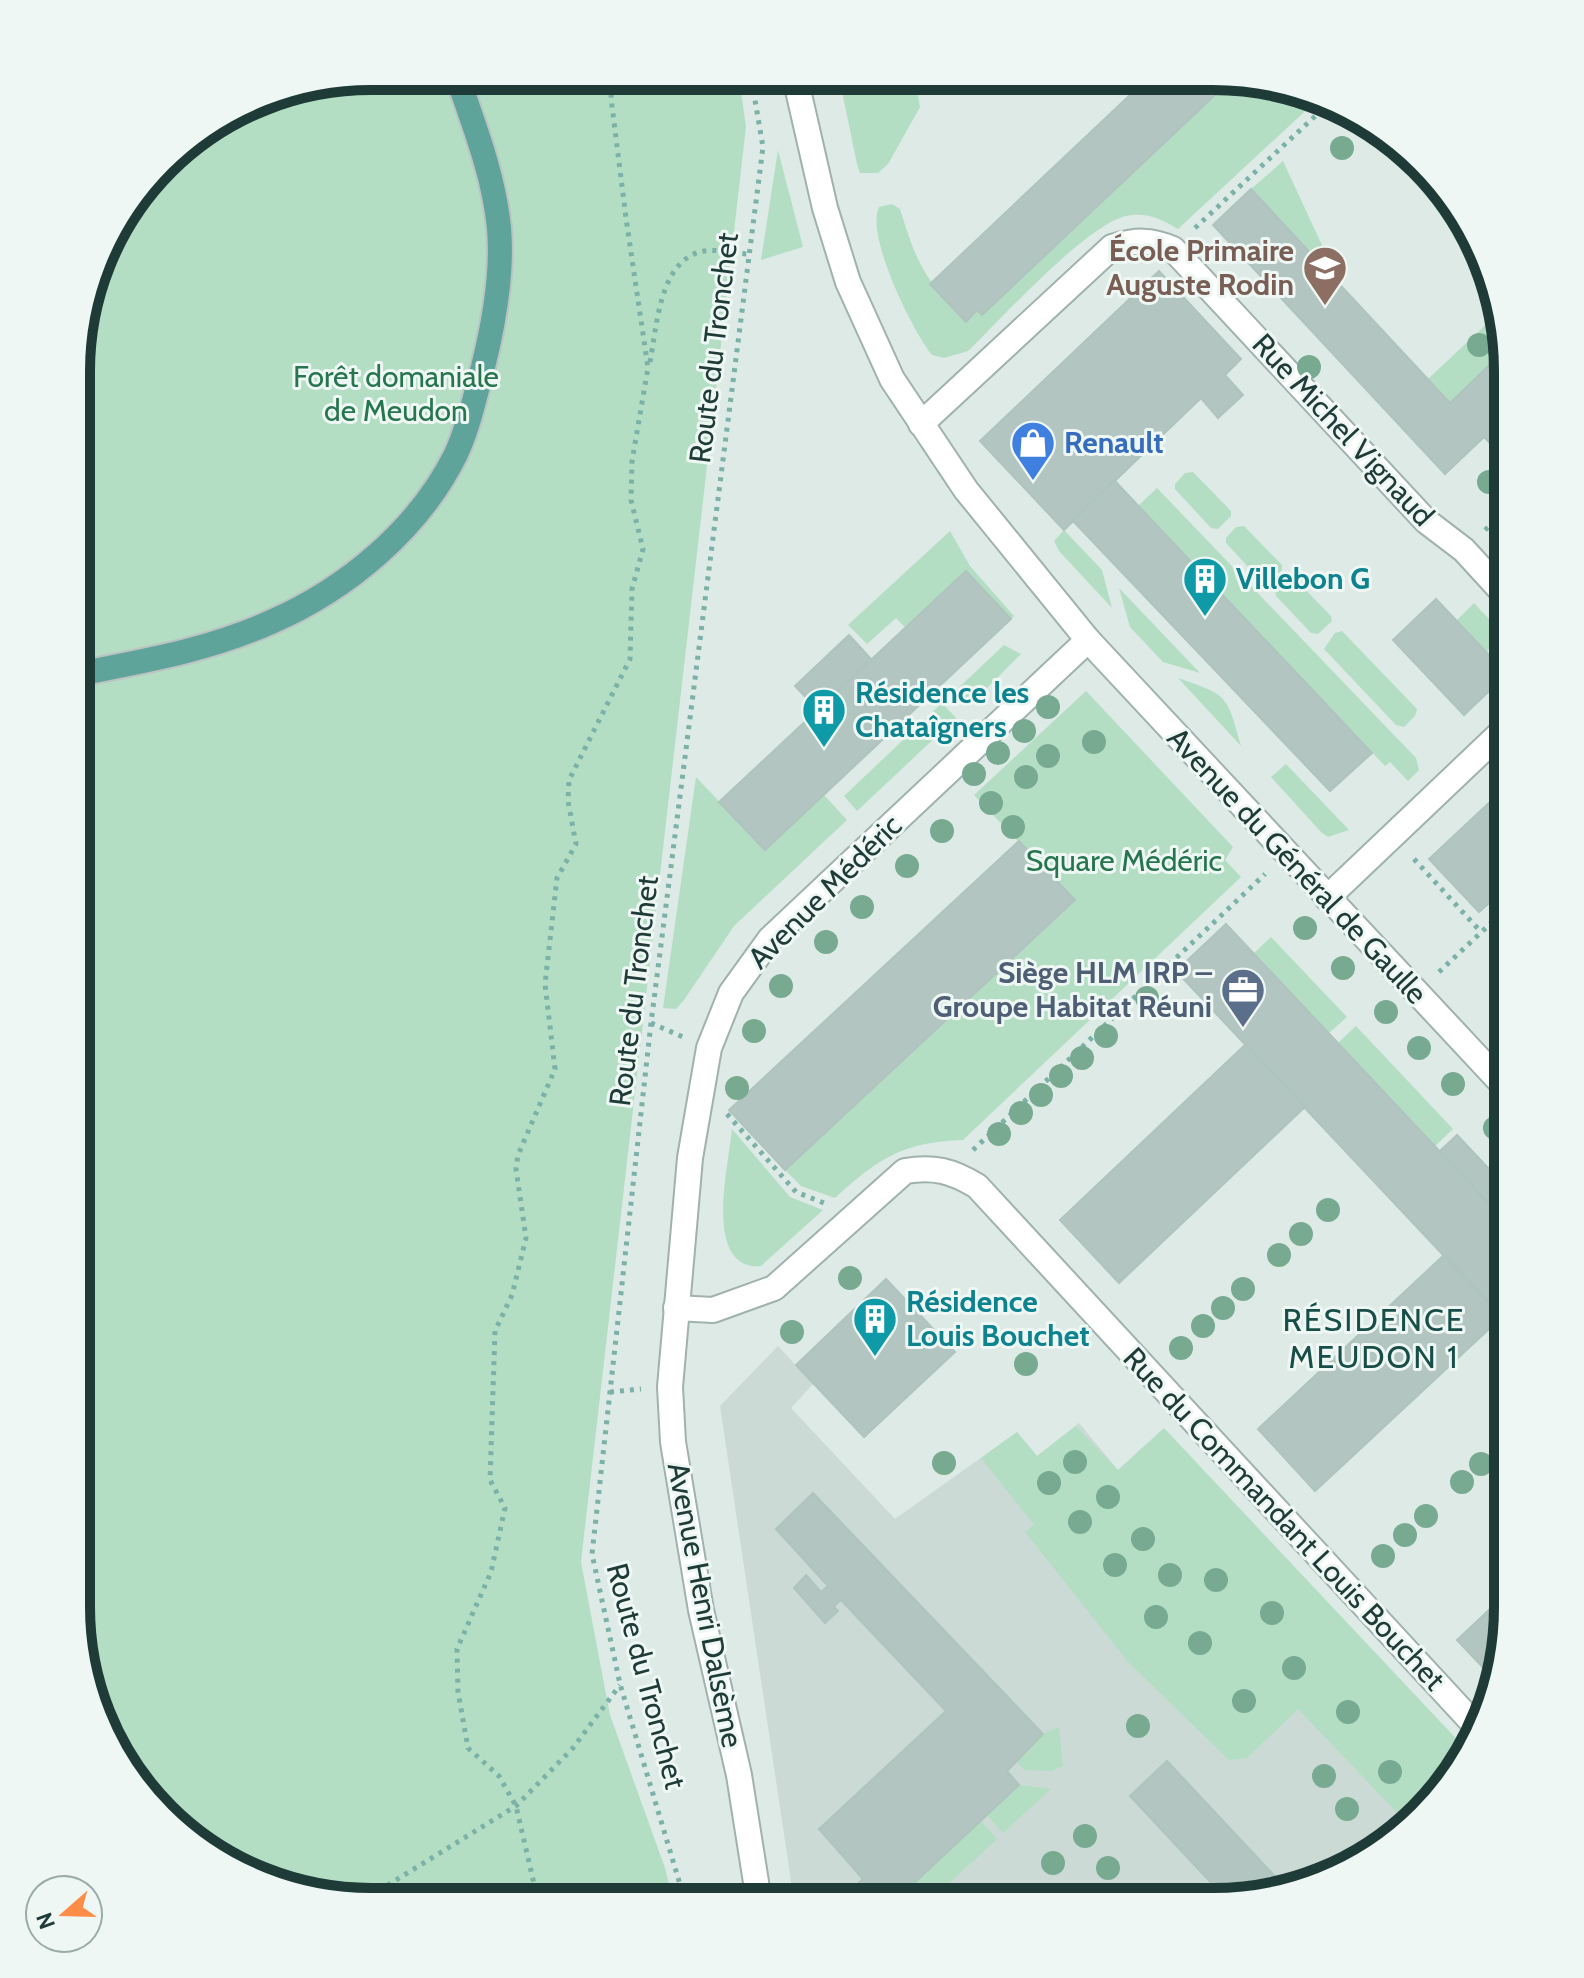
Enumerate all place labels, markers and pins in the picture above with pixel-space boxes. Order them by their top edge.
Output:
place label: École Primaire Auguste Rodin [1106,232,1294,303]
school or university icon: École Primaire Auguste Rodin [1301,244,1349,307]
shop icon: Renault [1009,419,1057,482]
place label: Renault [1064,424,1164,461]
building icon: Villebon G [1181,555,1229,618]
place label: Villebon G [1236,560,1370,597]
place label: Résidence les Chataîgners [855,674,1029,745]
building icon: Résidence les Chataîgners [800,686,848,749]
place label: Siège HLM IRP – Groupe Habitat Réuni [933,954,1212,1025]
office icon: Siège HLM IRP – Groupe Habitat Réuni [1219,966,1267,1029]
place label: Résidence Louis Bouchet [906,1283,1090,1354]
building icon: Résidence Louis Bouchet [851,1295,899,1358]

